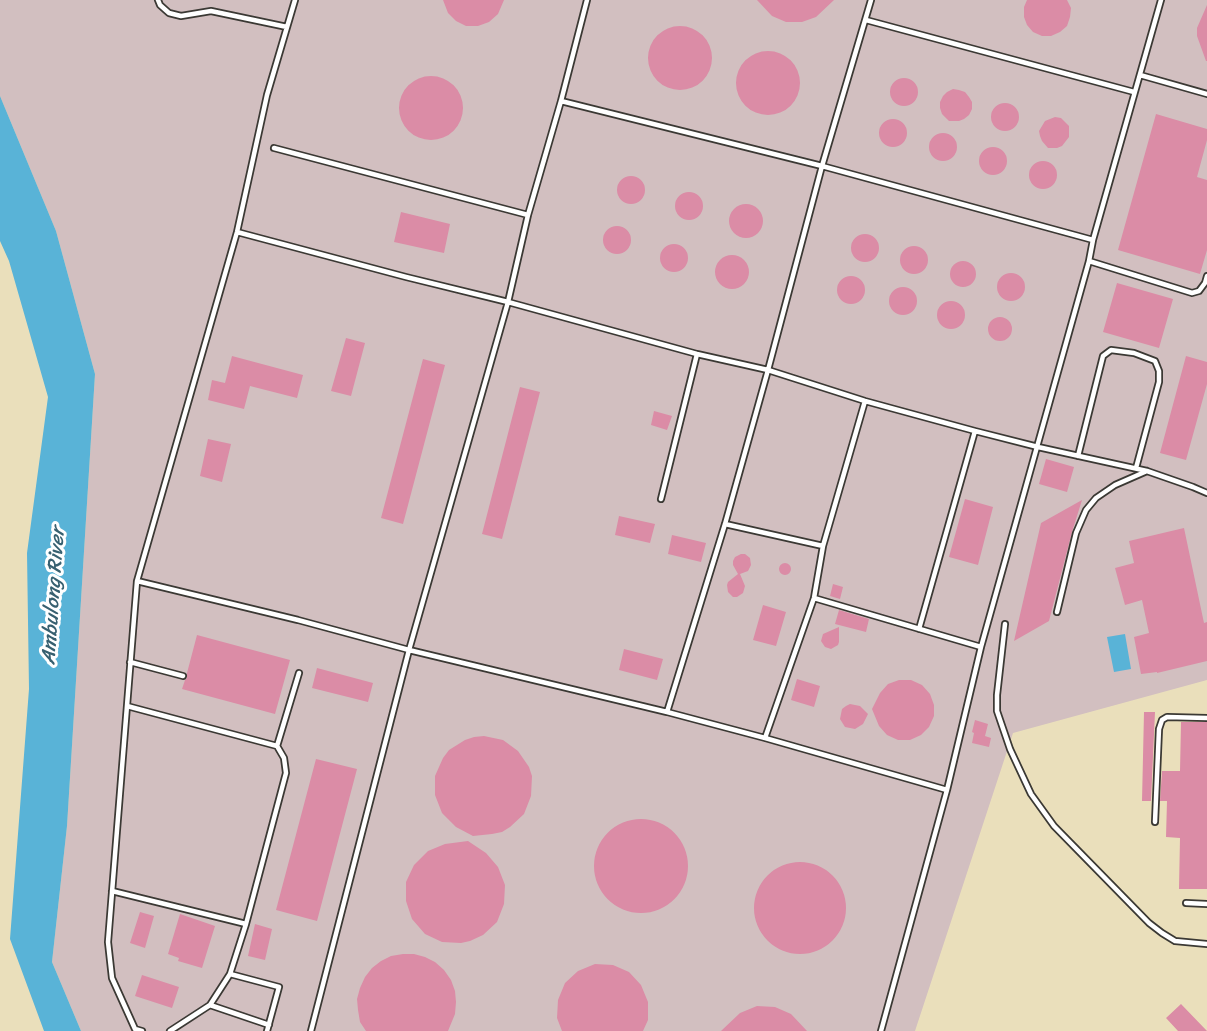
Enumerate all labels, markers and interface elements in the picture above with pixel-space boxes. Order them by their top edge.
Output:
water label: Ambulong River [37,527,71,665]

